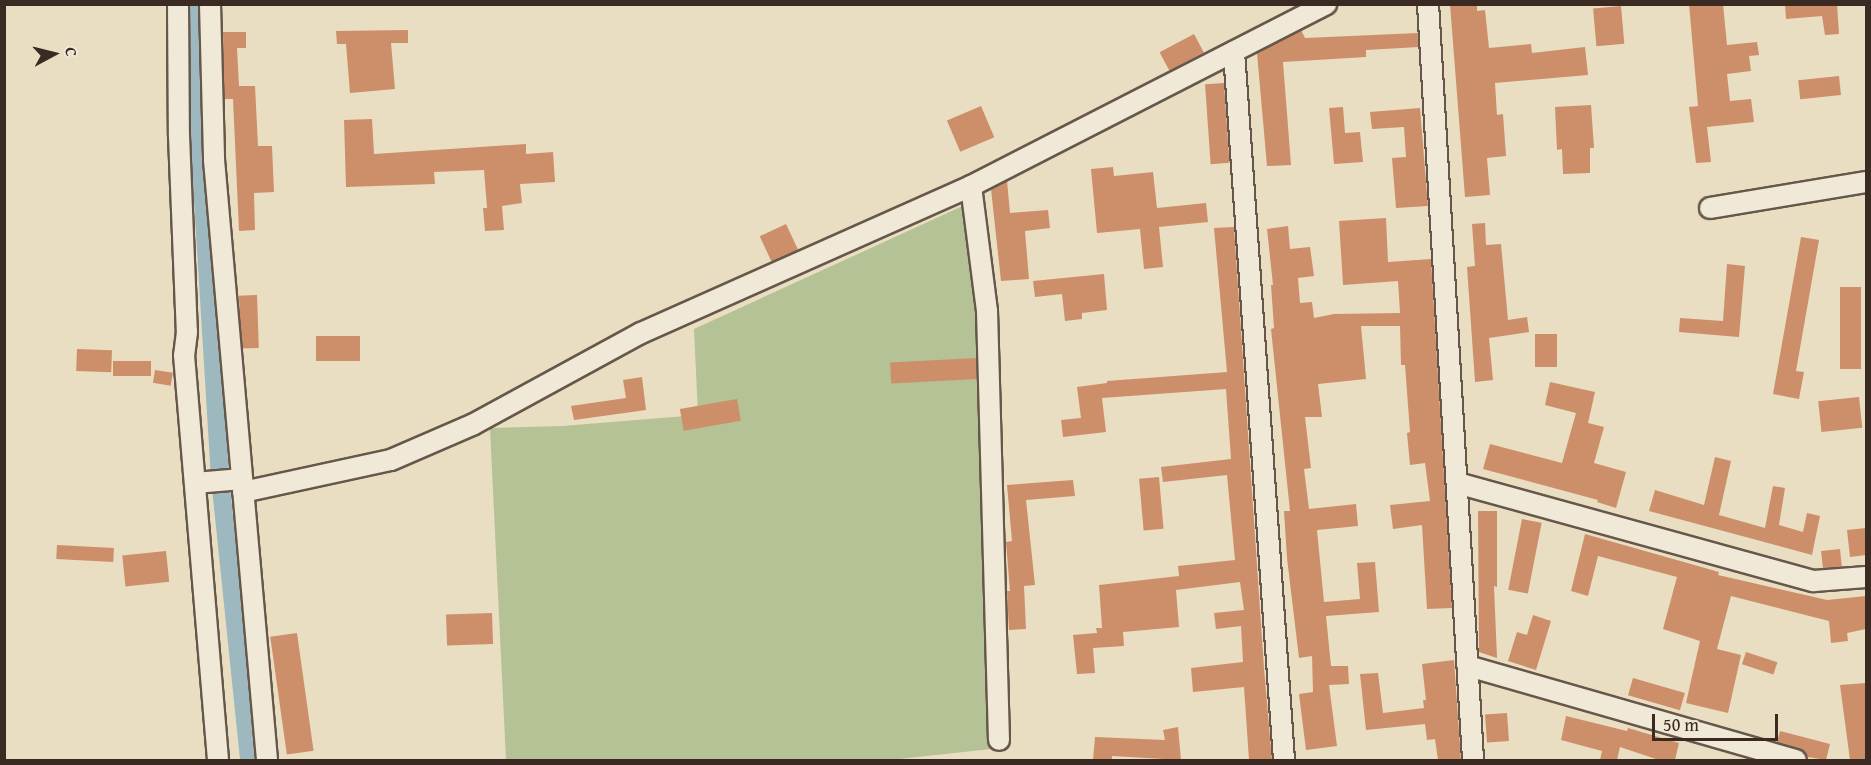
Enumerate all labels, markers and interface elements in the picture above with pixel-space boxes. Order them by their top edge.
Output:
north arrow [24,24,84,84]
text: С [59,46,84,58]
scale bar [1655,702,1781,740]
text: 50 m [1663,711,1699,738]

